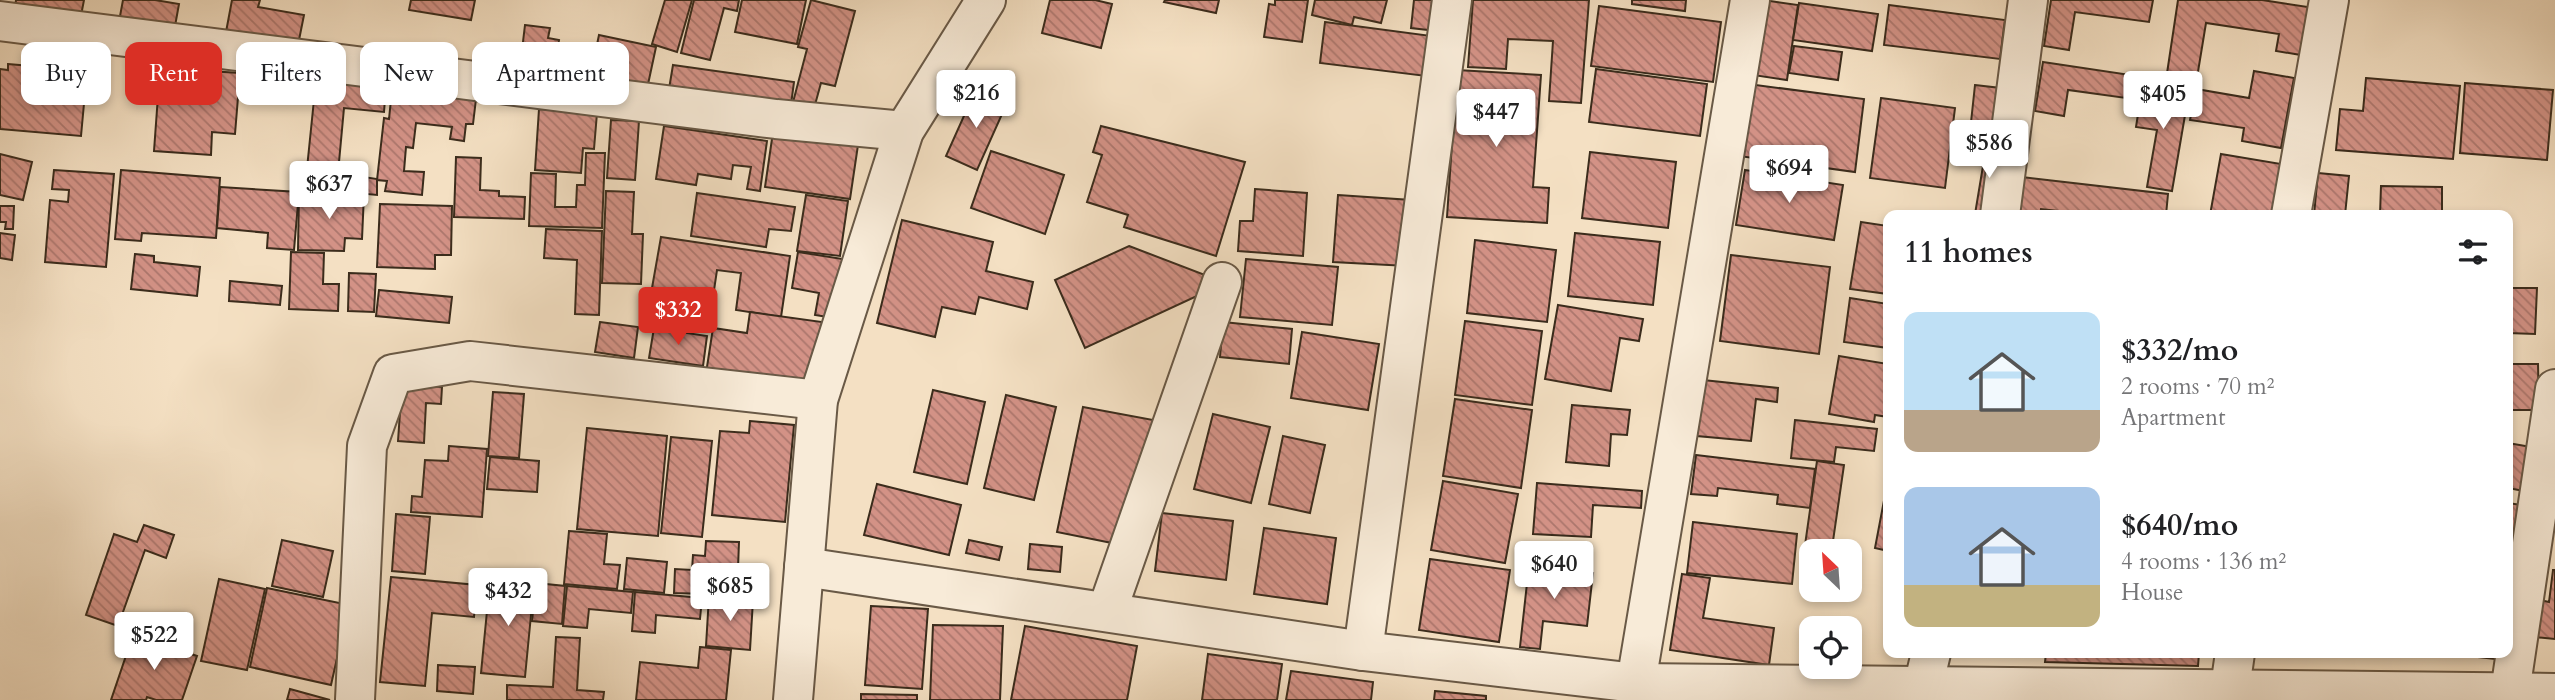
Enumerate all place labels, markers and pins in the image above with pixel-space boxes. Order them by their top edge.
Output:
pin: $216 [935,71,1017,130]
pin: $405 [2122,72,2204,131]
pin: $447 [1455,90,1537,149]
pin: $586 [1948,120,2030,180]
pin: $694 [1748,146,1830,205]
pin: $637 [288,162,370,221]
pin: $332 [637,288,719,347]
pin: $640 [1513,542,1595,601]
pin: $685 [689,564,771,623]
pin: $432 [467,568,549,628]
pin: $522 [113,612,195,672]

